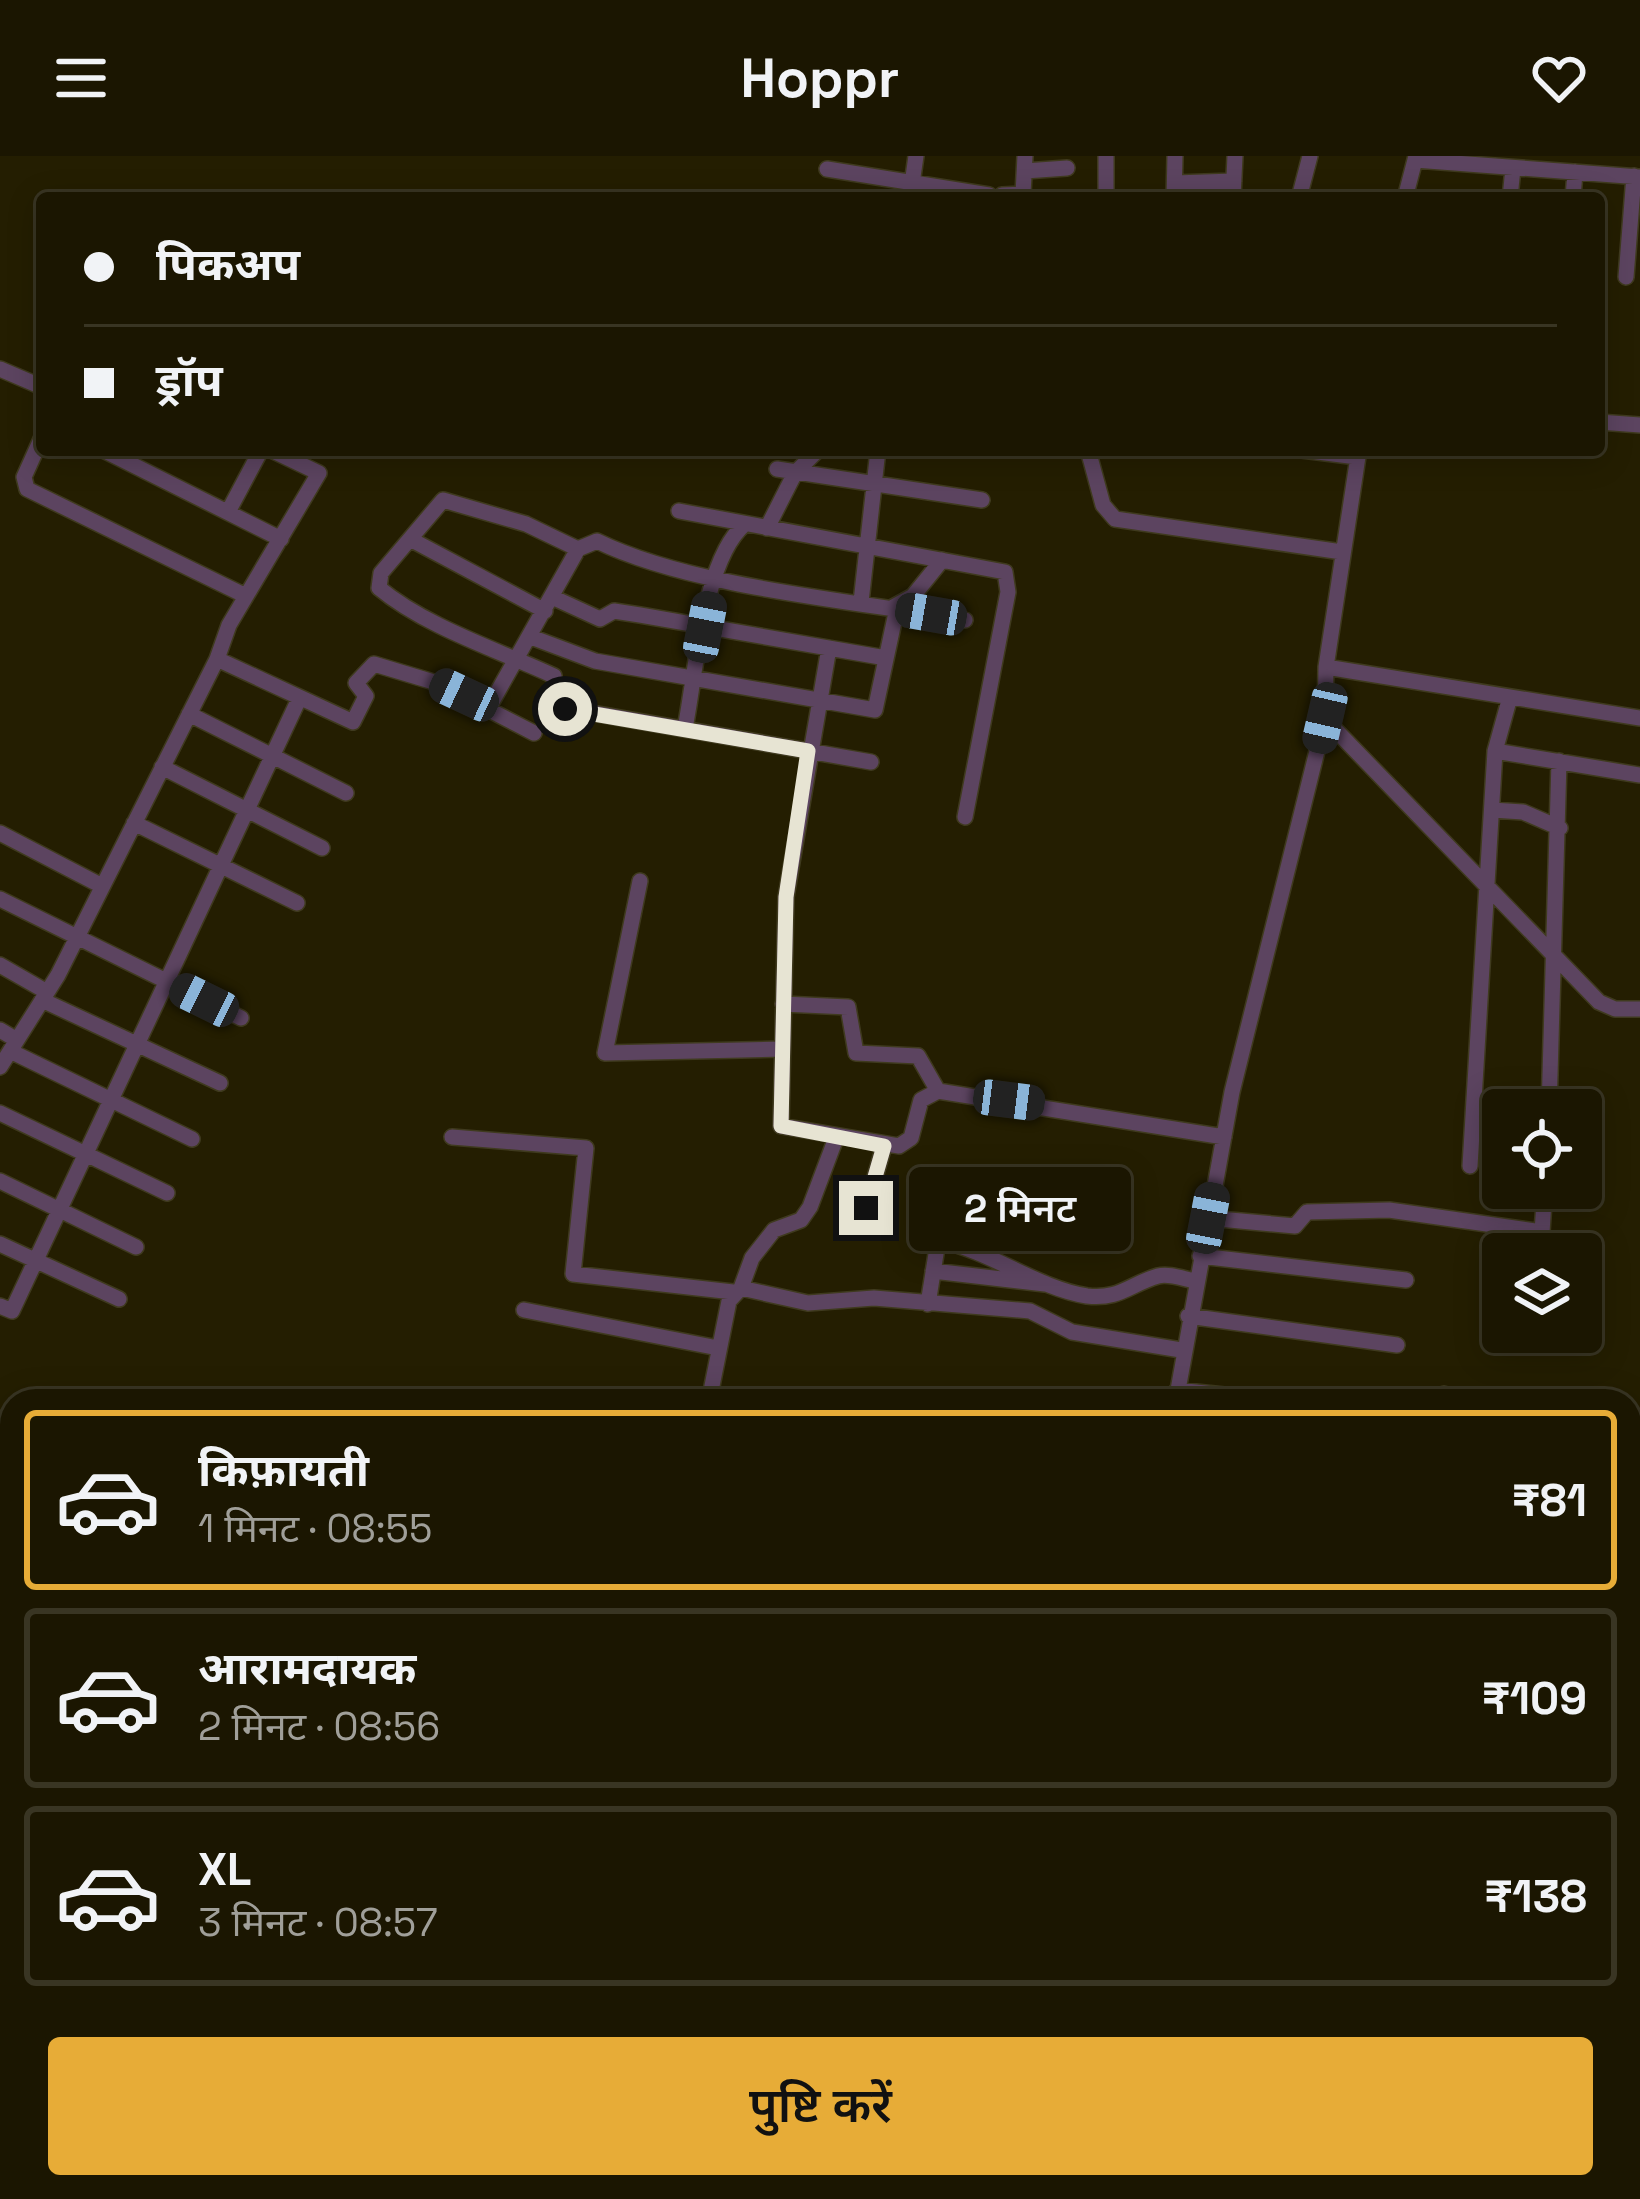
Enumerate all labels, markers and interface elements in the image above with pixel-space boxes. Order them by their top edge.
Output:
text: Hoppr [741,44,899,113]
icon: menu [48,45,114,111]
icon: heart [1526,45,1592,111]
text: पिकअप [156,236,300,293]
text: ड्रॉप [156,352,223,409]
car [680,588,730,666]
car [892,590,970,638]
car [424,663,504,727]
car [1299,679,1351,757]
route start [538,682,592,736]
car [164,968,244,1032]
car [971,1078,1047,1122]
map controls [1482,1089,1602,1353]
button: locate [1482,1089,1602,1209]
callout: 2 मिनट [908,1166,1130,1250]
car [1183,1179,1233,1257]
route end [839,1181,893,1235]
text: 2 मिनट [964,1184,1076,1233]
button: layers [1482,1233,1602,1353]
text: किफ़ायती [198,1442,369,1499]
icon: car [54,1446,162,1554]
text: ₹81 [1512,1472,1587,1529]
text: 1 मिनट · 08:55 [198,1504,432,1553]
text: आरामदायक [198,1640,416,1697]
icon: car [54,1644,162,1752]
text: ₹109 [1482,1670,1587,1727]
text: 2 मिनट · 08:56 [198,1702,440,1751]
text: XL [198,1841,251,1898]
icon: car [54,1842,162,1950]
text: ₹138 [1484,1868,1587,1925]
text: 3 मिनट · 08:57 [198,1898,438,1947]
button: पुष्टि करें [48,2037,1593,2175]

